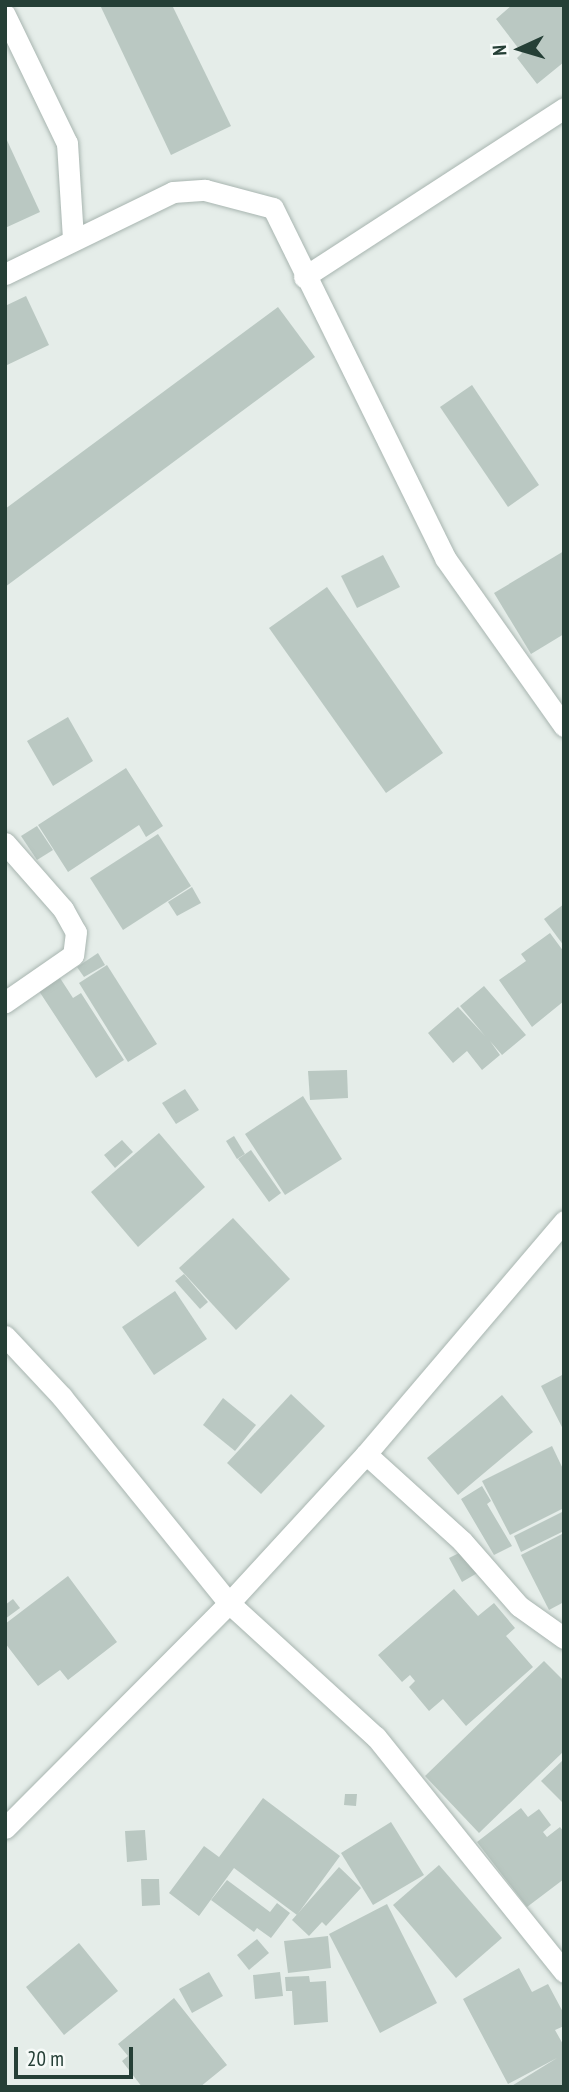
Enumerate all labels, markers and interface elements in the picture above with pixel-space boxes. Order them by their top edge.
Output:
north arrow [485,14,555,84]
text: N [487,45,511,56]
scale bar [18,2032,136,2076]
text: 20 m [27,2045,64,2072]

